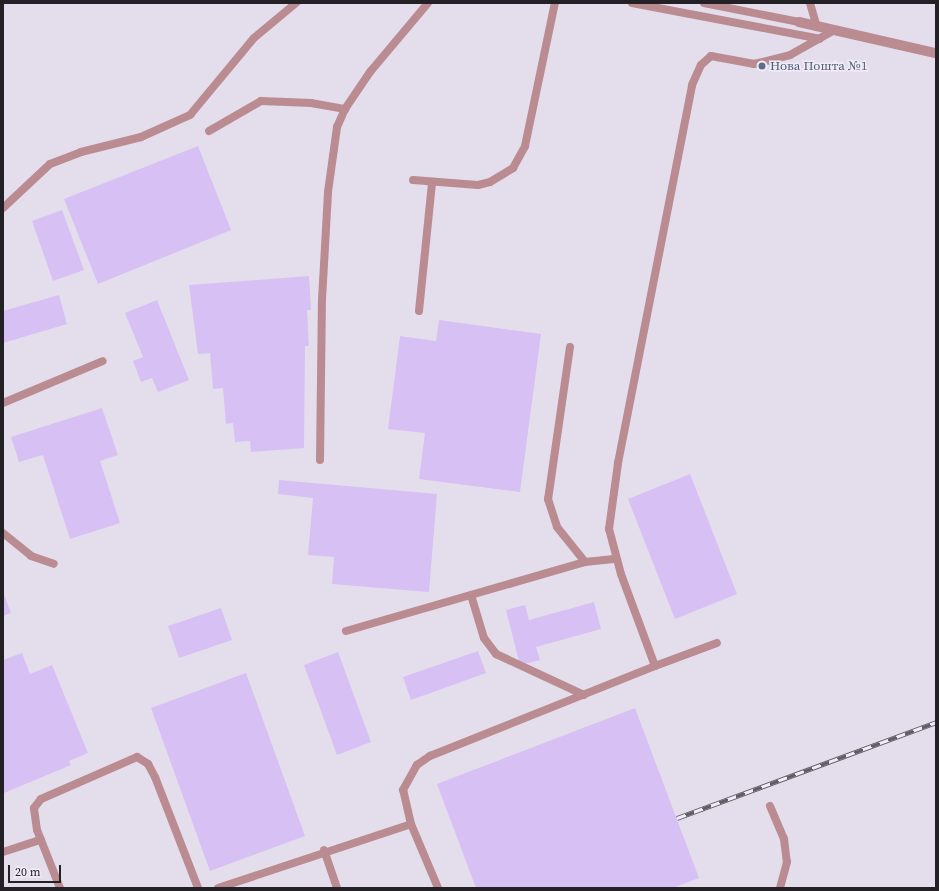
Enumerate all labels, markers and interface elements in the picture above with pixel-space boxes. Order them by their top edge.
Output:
place label: Нова Пошта №1 [770,58,868,74]
marker: Нова Пошта №1 [757,61,767,71]
scale bar [10,857,63,883]
text: 20 m [15,864,41,880]

